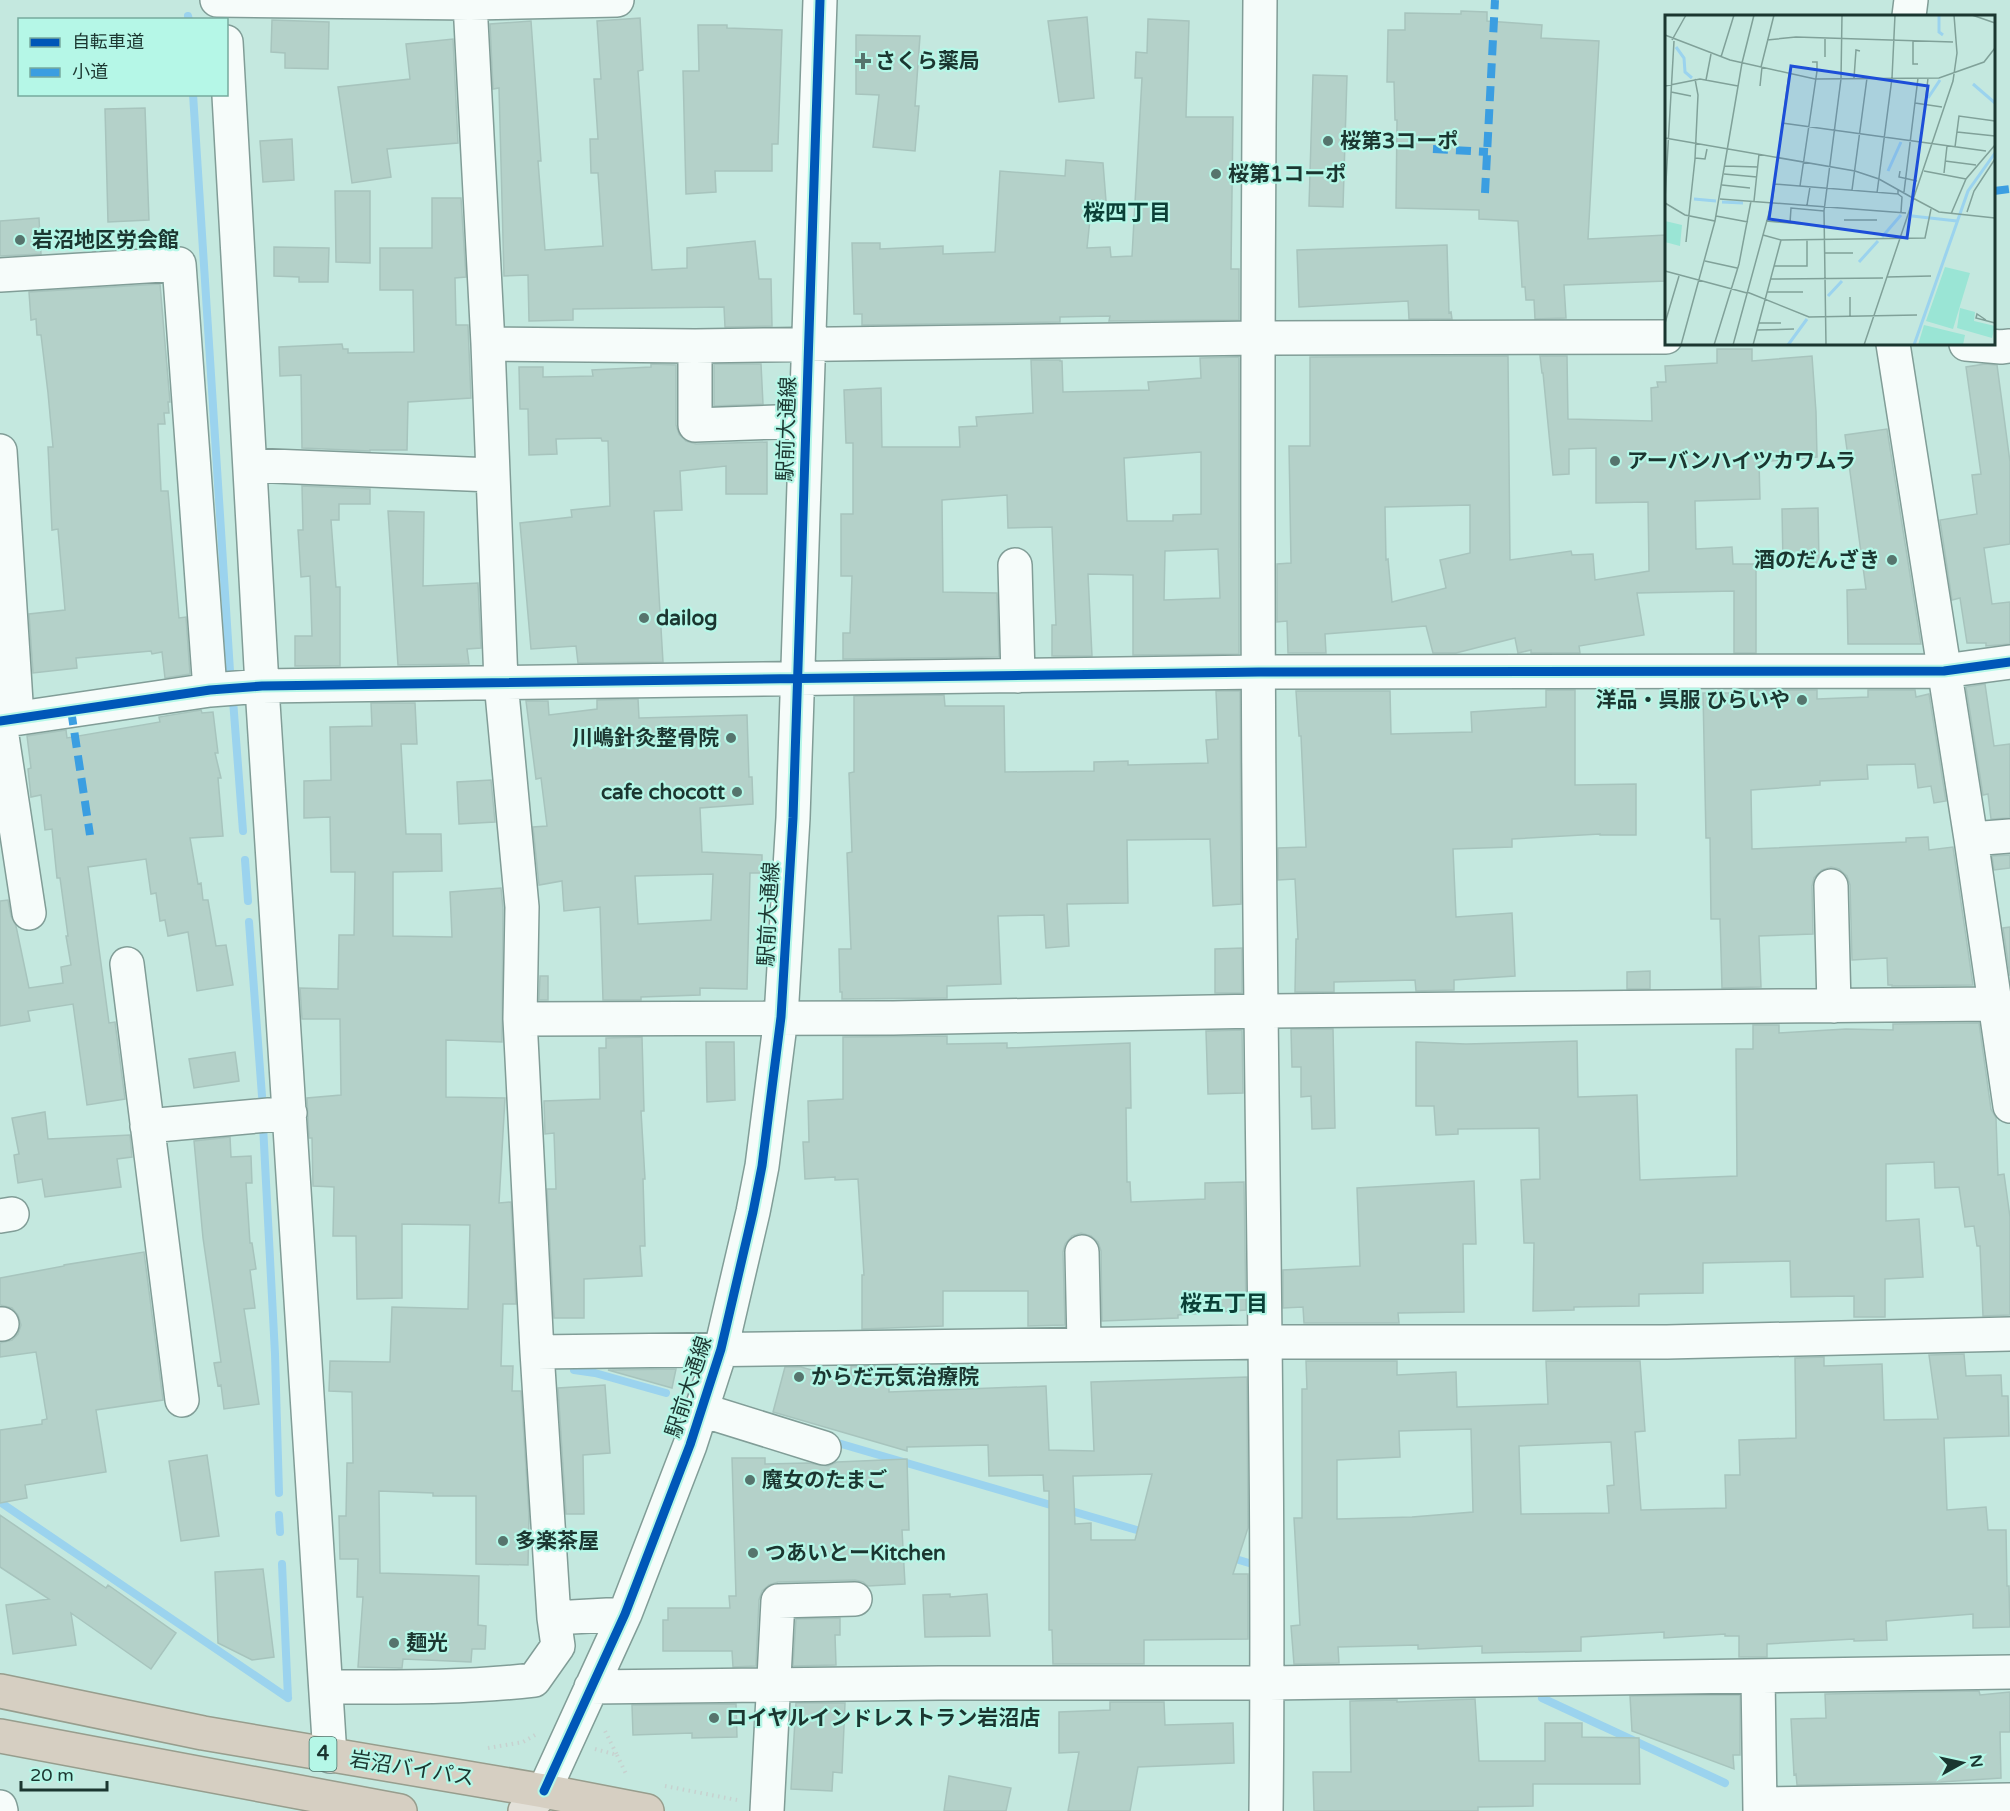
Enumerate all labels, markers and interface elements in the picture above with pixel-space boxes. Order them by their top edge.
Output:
inset map [1665,15,1995,345]
legend [18,18,228,96]
text: 自転車道 [72,31,144,53]
place label: さくら薬局 [875,49,980,74]
marker: さくら薬局 [856,54,870,68]
text: 小道 [72,61,108,83]
place label: 桜第3コーポ [1340,129,1458,154]
marker: 桜第3コーポ [1321,134,1335,148]
place label: 桜第1コーポ [1228,162,1346,187]
marker: 桜第1コーポ [1209,167,1223,181]
district label: 桜四丁目 [1083,200,1171,226]
place label: 岩沼地区労会館 [32,228,179,253]
marker: 岩沼地区労会館 [13,233,27,247]
street label: 駅前大通線 [773,376,801,482]
place label: アーバンハイツカワムラ [1627,449,1856,474]
marker: アーバンハイツカワムラ [1608,454,1622,468]
place label: 酒のだんざき [1754,548,1880,573]
marker: 酒のだんざき [1885,553,1899,567]
place label: dailog [656,606,718,631]
marker: dailog [637,611,651,625]
place label: 洋品・呉服 ひらいや [1596,688,1790,713]
marker: 洋品・呉服 ひらいや [1795,693,1809,707]
place label: 川嶋針灸整骨院 [572,726,719,751]
marker: 川嶋針灸整骨院 [724,731,738,745]
place label: cafe chocott [601,780,725,805]
marker: cafe chocott [730,785,744,799]
street label: 駅前大通線 [754,861,784,967]
district label: 桜五丁目 [1180,1291,1268,1317]
street label: 駅前大通線 [661,1333,717,1441]
place label: からだ元気治療院 [811,1365,979,1390]
marker: からだ元気治療院 [792,1370,806,1384]
place label: 魔女のたまご [762,1468,887,1493]
marker: 魔女のたまご [743,1473,757,1487]
place label: 多楽茶屋 [515,1529,599,1554]
marker: 多楽茶屋 [496,1534,510,1548]
place label: つあいとーKitchen [765,1541,946,1566]
marker: つあいとーKitchen [746,1546,760,1560]
place label: 麺光 [406,1631,448,1656]
marker: 麺光 [387,1636,401,1650]
place label: ロイヤルインドレストラン岩沼店 [726,1706,1040,1731]
marker: ロイヤルインドレストラン岩沼店 [707,1711,721,1725]
north arrow [1932,1733,1992,1793]
road number: 4 [310,1737,336,1771]
street label: 岩沼バイパス [348,1747,476,1791]
text: N [1965,1753,1987,1769]
scale bar [21,1754,106,1792]
text: 20 m [30,1764,74,1786]

